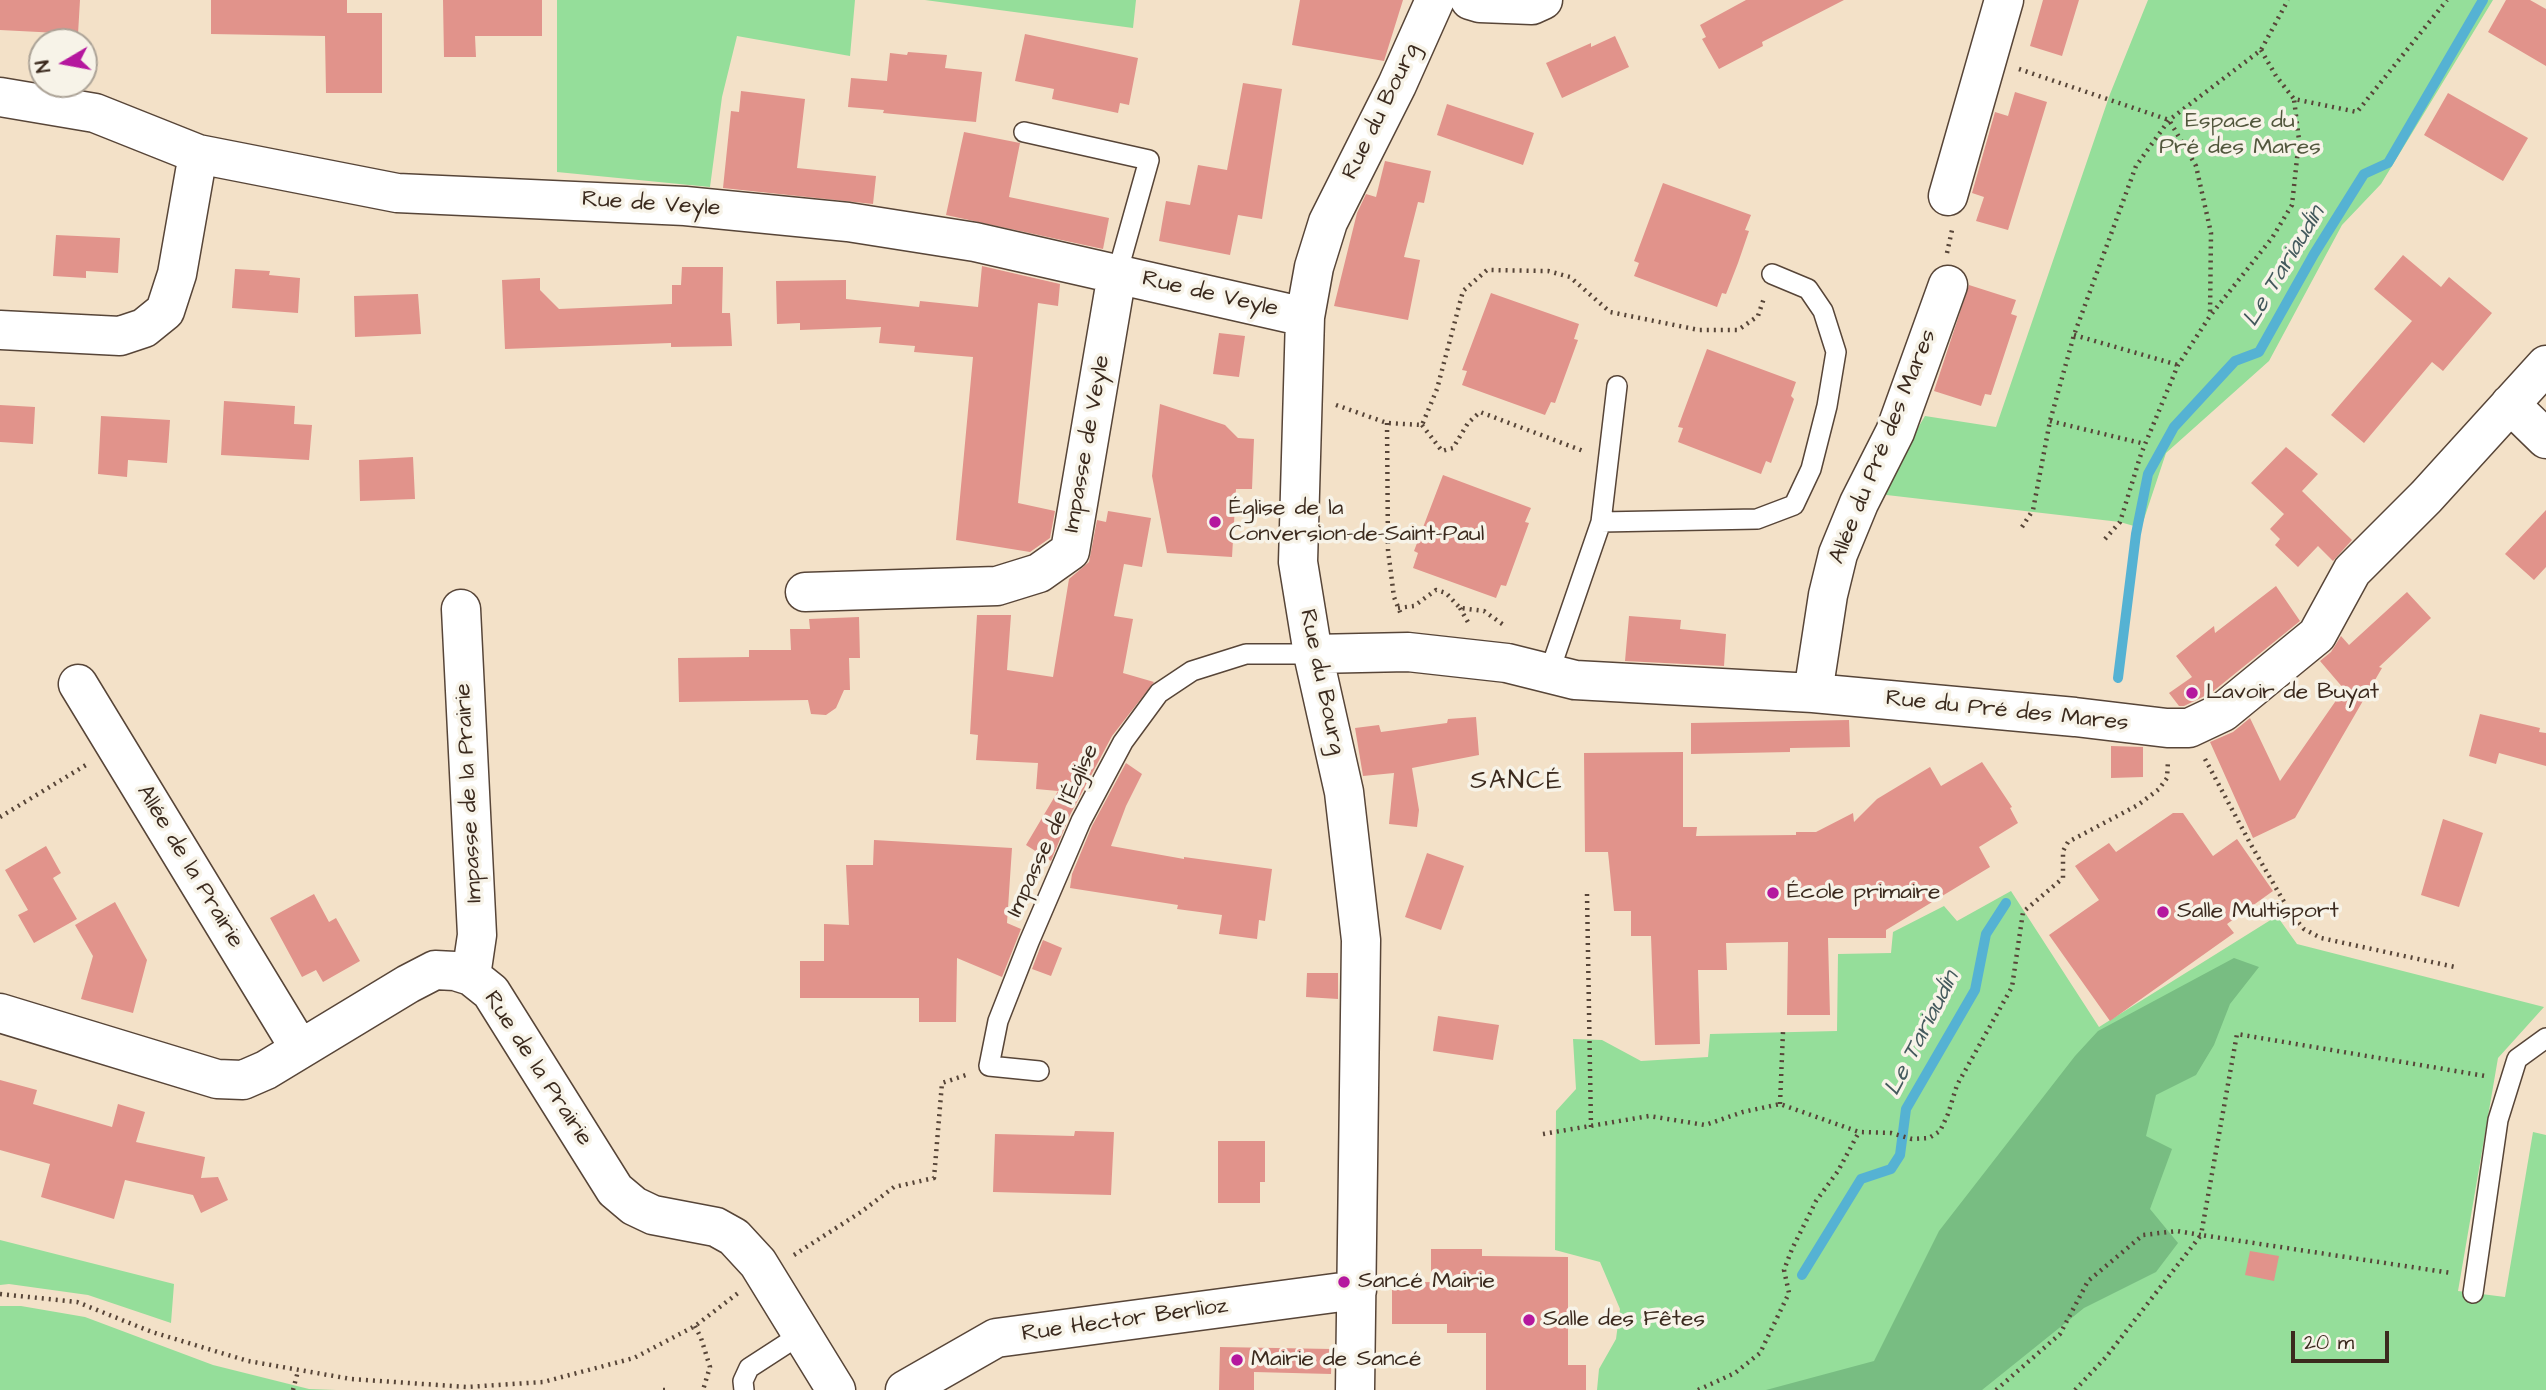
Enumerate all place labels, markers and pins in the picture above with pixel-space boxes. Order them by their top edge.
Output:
place label: Église de la Conversion-de-Saint-Paul [1229,495,1484,549]
marker: Église de la Conversion-de-Saint-Paul [1207,514,1223,530]
place label: Lavoir de Buyat [2206,679,2379,707]
marker: Lavoir de Buyat [2184,685,2200,701]
place label: École primaire [1787,879,1941,907]
marker: École primaire [1765,885,1781,901]
place label: Salle Multisport [2177,898,2339,926]
marker: Salle Multisport [2155,904,2171,920]
place label: Sancé Mairie [1358,1268,1495,1296]
marker: Sancé Mairie [1336,1274,1352,1290]
place label: Salle des Fêtes [1543,1306,1705,1334]
marker: Salle des Fêtes [1521,1312,1537,1328]
place label: Mairie de Sancé [1251,1346,1421,1374]
marker: Mairie de Sancé [1229,1352,1245,1368]

